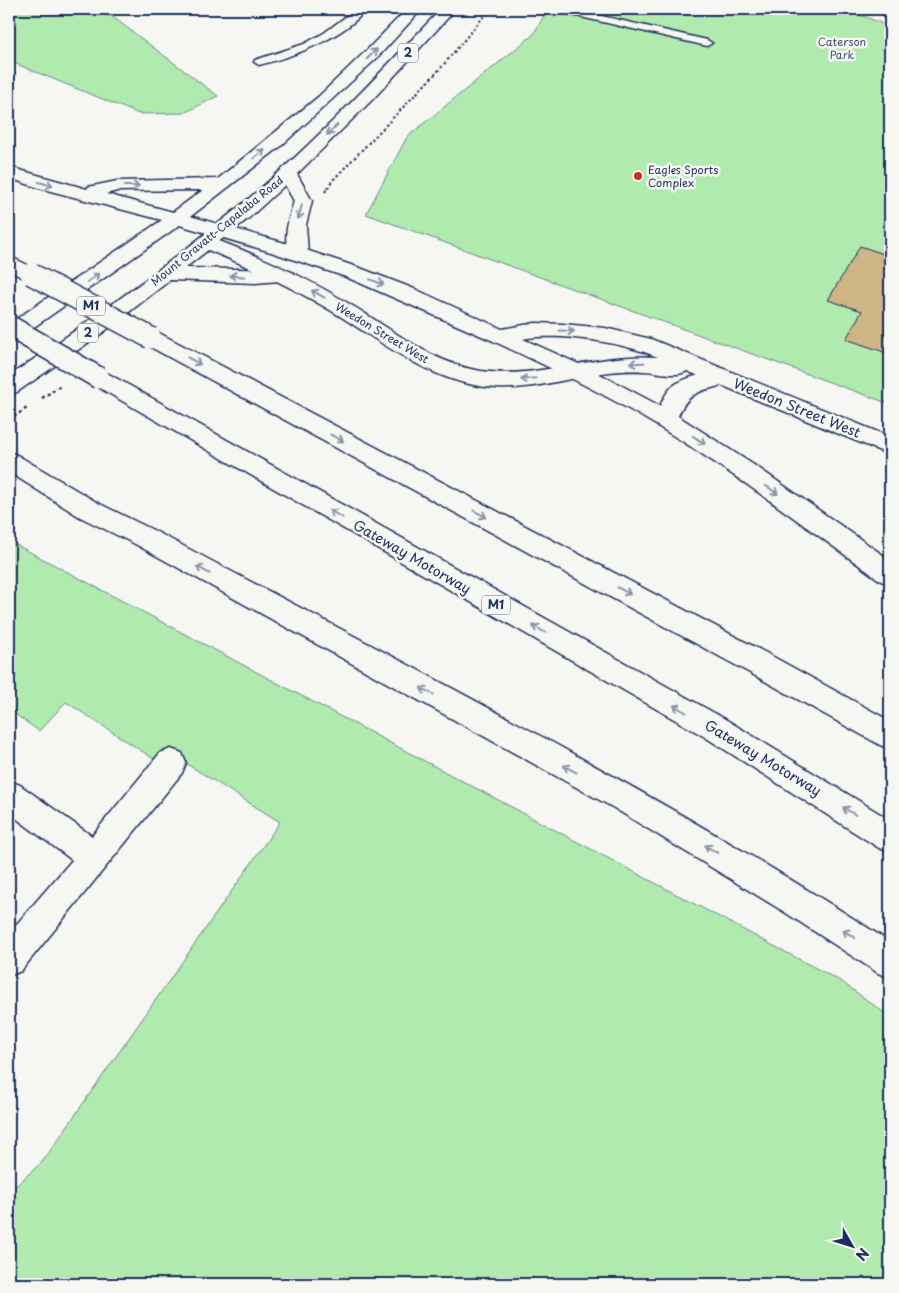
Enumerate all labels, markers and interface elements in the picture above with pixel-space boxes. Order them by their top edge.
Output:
park label: Caterson Park [818,33,866,63]
road number: 2 [398,44,418,62]
one-way arrow [366,48,378,60]
one-way arrow [327,124,339,136]
one-way arrow [252,148,265,159]
place label: Eagles Sports Complex [648,161,718,191]
marker: Eagles Sports Complex [632,170,644,182]
street label: Mount Gravatt-Capalaba Road [147,172,287,290]
one-way arrow [38,179,54,189]
one-way arrow [123,181,139,191]
one-way arrow [294,203,304,219]
one-way arrow [229,271,245,281]
one-way arrow [85,273,99,283]
one-way arrow [369,278,384,287]
one-way arrow [311,289,326,299]
road number: M1 [77,296,105,316]
street label: Weedon Street West [332,298,433,368]
road number: 2 [78,323,98,342]
one-way arrow [558,327,574,336]
one-way arrow [186,357,201,366]
one-way arrow [630,358,646,367]
street label: Weedon Street West [730,372,864,443]
one-way arrow [521,374,537,384]
one-way arrow [329,434,344,443]
one-way arrow [691,436,705,446]
one-way arrow [765,485,779,495]
one-way arrow [330,508,344,518]
one-way arrow [473,509,488,519]
street label: Gateway Motorway [349,514,475,599]
one-way arrow [196,565,211,575]
one-way arrow [616,587,631,596]
road number: M1 [482,596,510,614]
one-way arrow [532,623,546,633]
one-way arrow [420,686,435,695]
one-way arrow [673,703,688,713]
street label: Gateway Motorway [701,714,826,801]
one-way arrow [563,763,577,773]
one-way arrow [842,805,856,816]
one-way arrow [704,844,718,854]
one-way arrow [843,929,857,939]
north arrow [826,1220,876,1270]
text: N [851,1244,874,1265]

